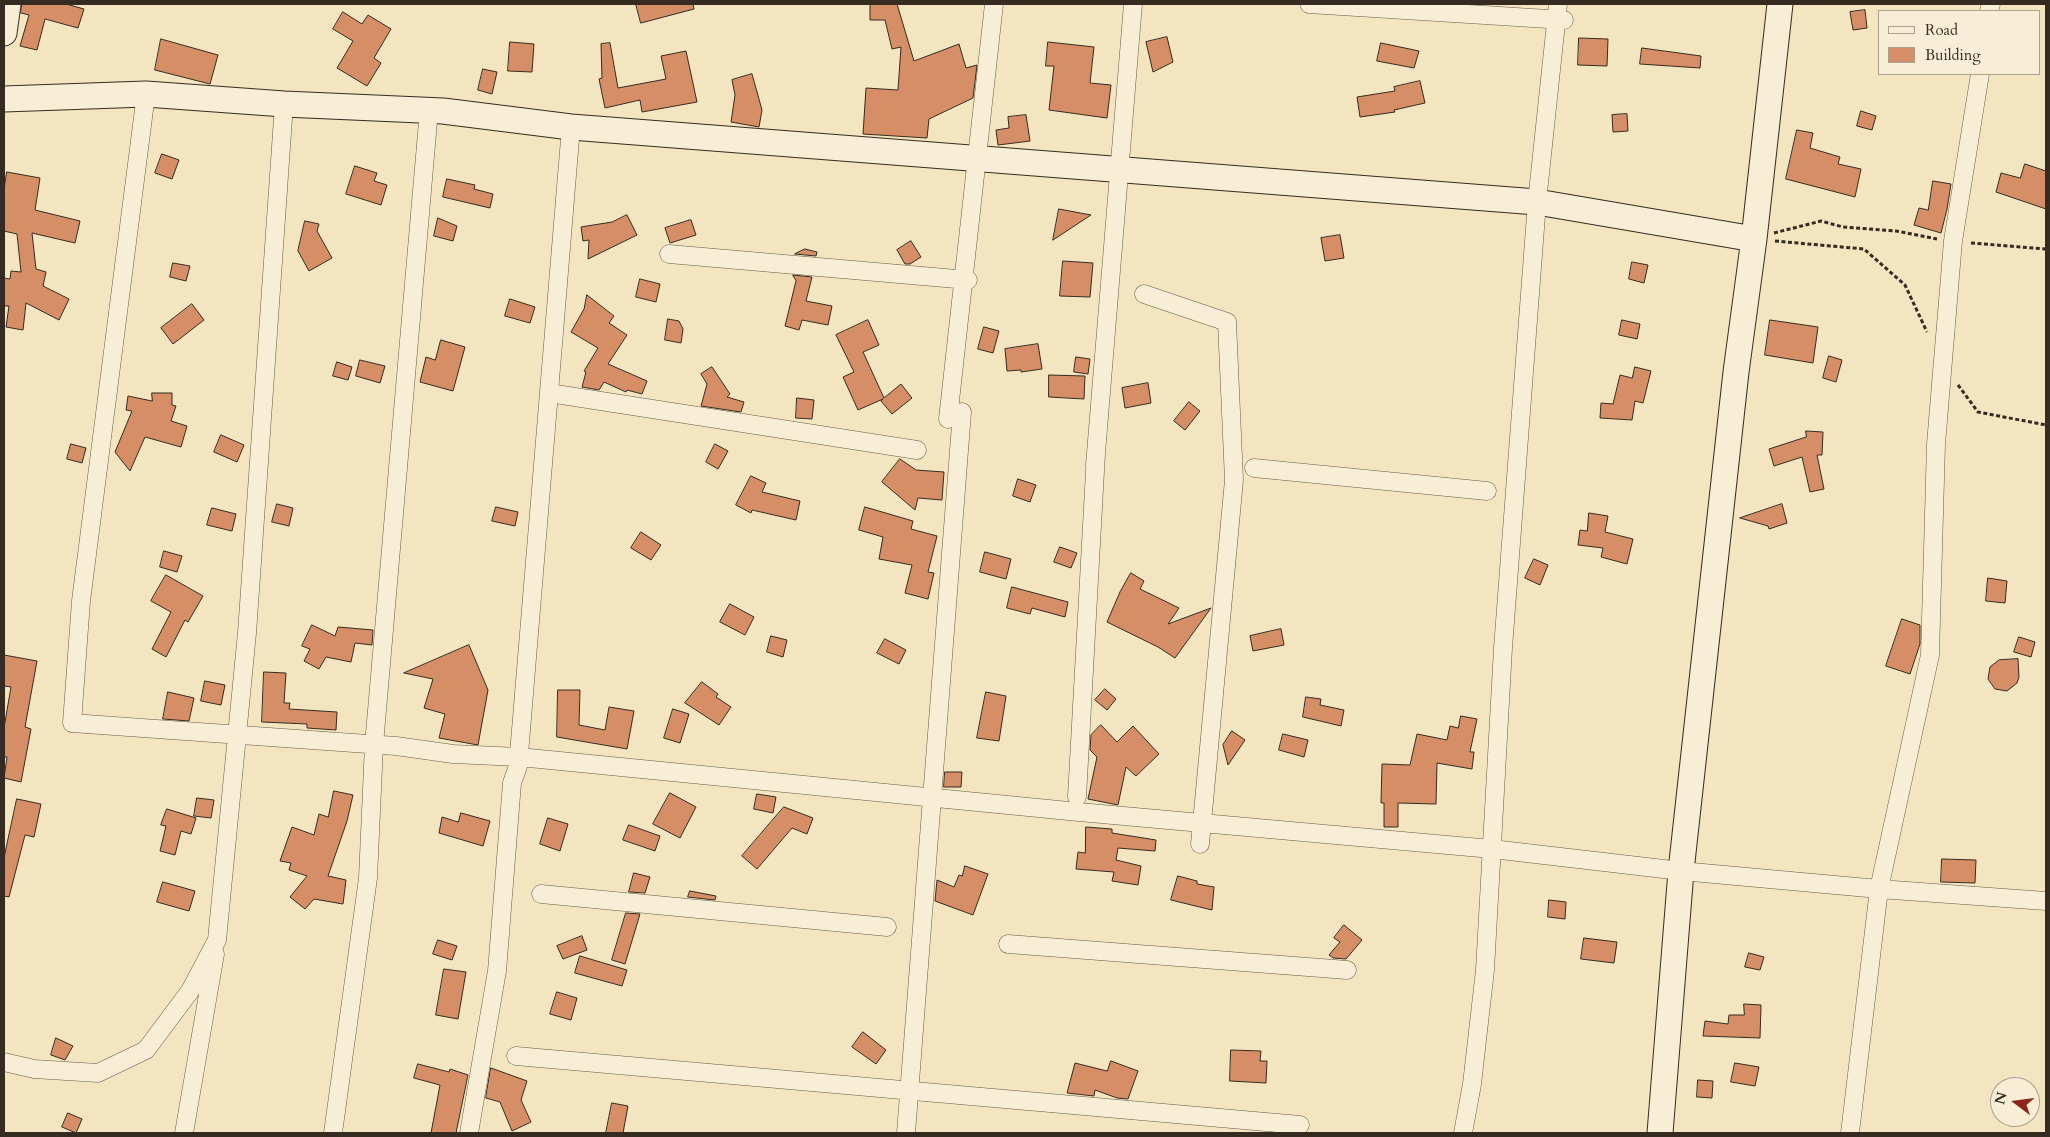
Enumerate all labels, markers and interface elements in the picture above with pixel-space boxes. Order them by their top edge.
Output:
legend [1878,10,2040,75]
text: Road [1925,20,1958,40]
text: Building [1925,45,1981,65]
north arrow [1990,1077,2040,1127]
text: N [1990,1090,2012,1107]

